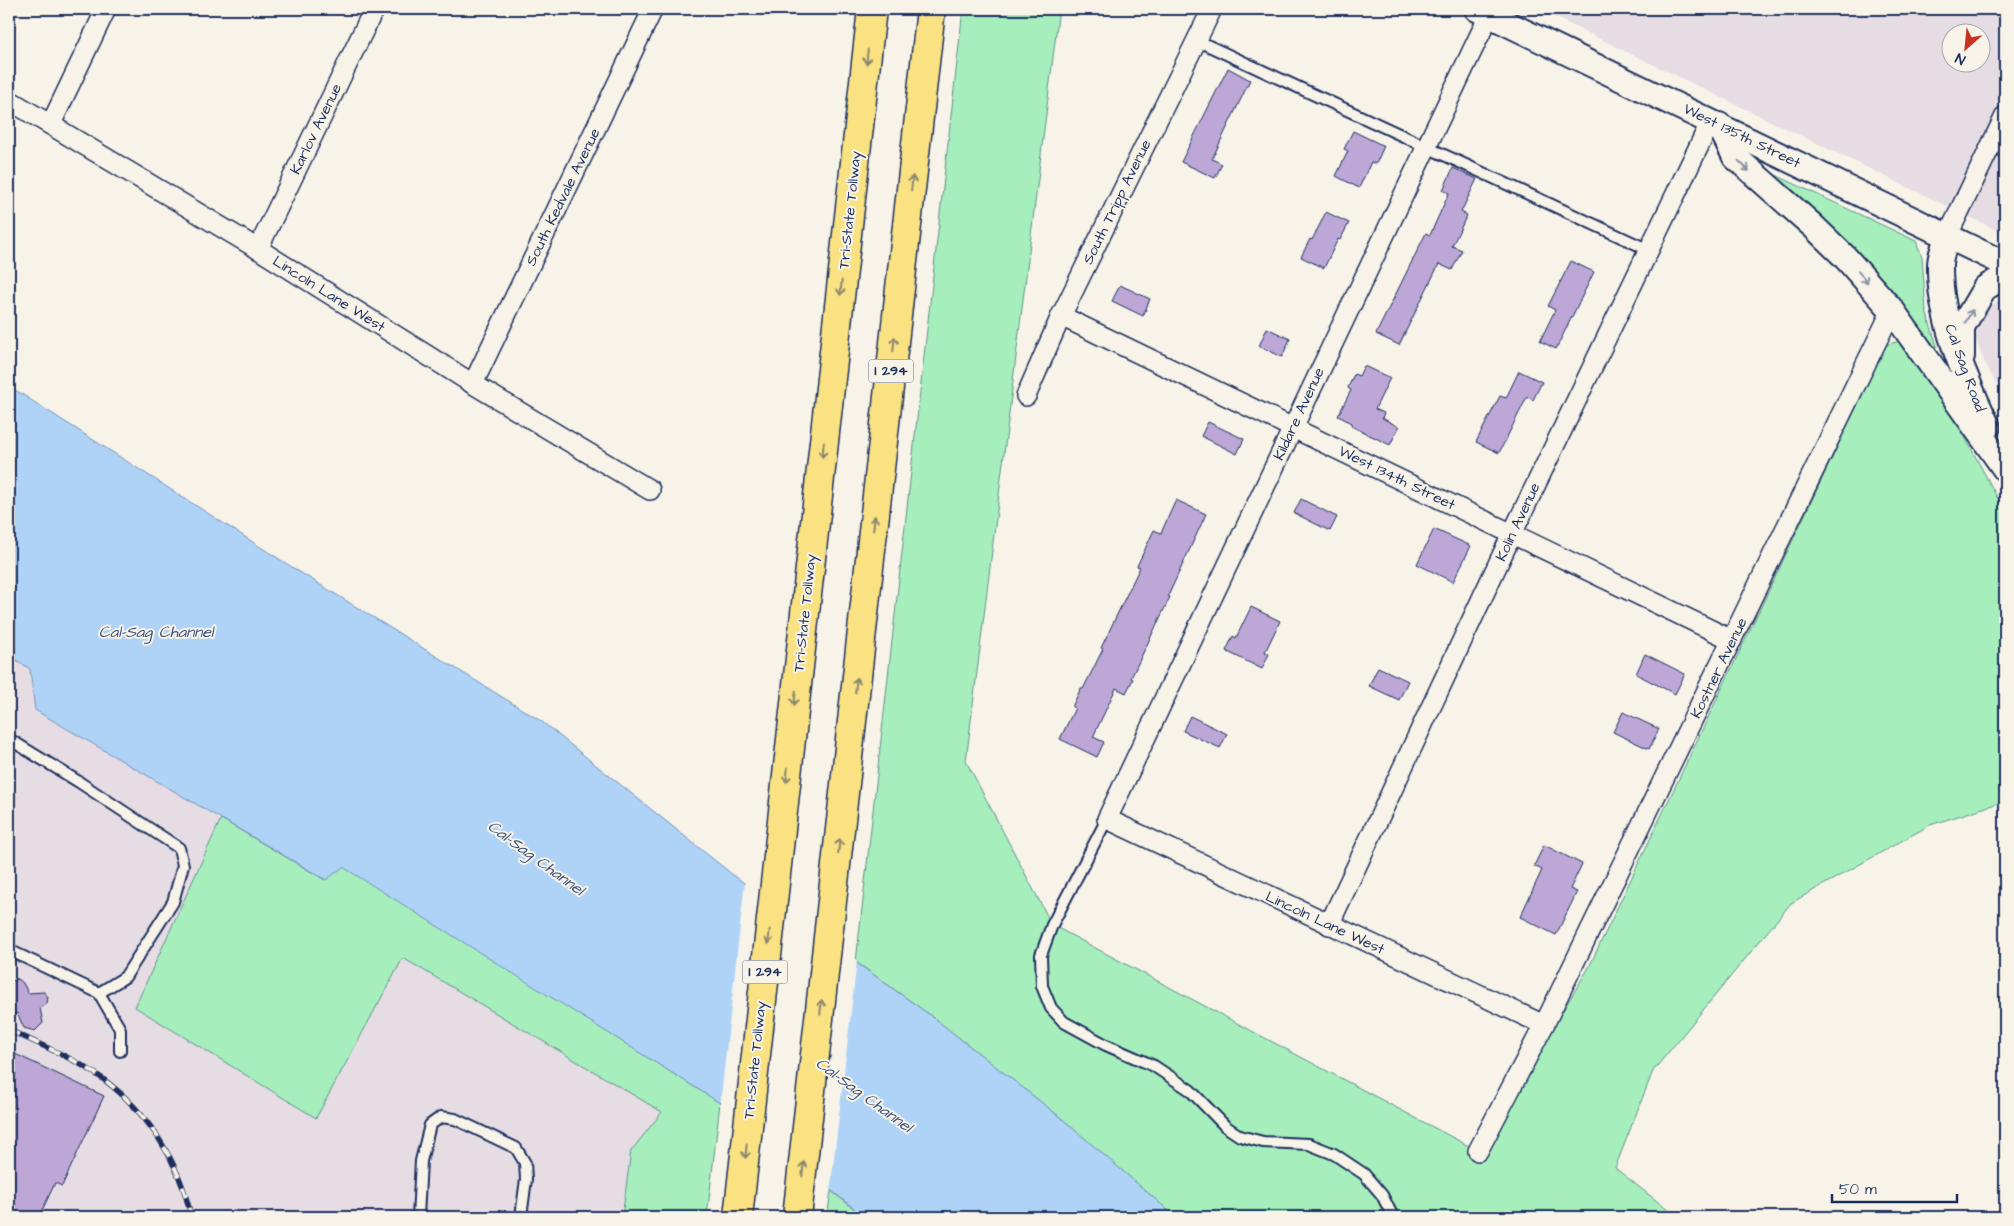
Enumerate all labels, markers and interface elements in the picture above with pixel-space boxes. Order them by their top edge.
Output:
north arrow [1942,22,1992,72]
text: N [1952,48,1969,70]
one-way arrow [862,49,872,65]
street label: Karlov Avenue [285,80,347,178]
street label: West 135th Street [1680,99,1804,173]
street label: South Kedvale Avenue [521,125,605,269]
street label: South Tripp Avenue [1078,136,1156,268]
street label: Tri-State Tollway [833,150,868,270]
one-way arrow [1738,160,1751,172]
one-way arrow [907,175,917,191]
street label: Lincoln Lane West [269,251,389,337]
one-way arrow [1857,270,1868,283]
one-way arrow [836,280,846,296]
one-way arrow [1964,308,1974,323]
street label: Cal Sag Road [1938,321,1991,415]
one-way arrow [889,336,899,352]
road number: I 294 [868,360,914,382]
street label: Kildare Avenue [1268,364,1330,464]
one-way arrow [818,441,828,457]
street label: West 134th Street [1335,441,1459,515]
street label: Kolin Avenue [1491,479,1545,565]
one-way arrow [869,515,879,531]
street label: Tri-State Tollway [788,553,823,673]
street label: Kostner Avenue [1686,614,1752,722]
water label: Cal-Sag Channel [99,621,216,644]
one-way arrow [851,677,861,693]
one-way arrow [790,690,800,706]
one-way arrow [782,767,792,783]
water label: Cal-Sag Channel [483,815,591,903]
one-way arrow [834,838,843,854]
street label: Lincoln Lane West [1262,886,1388,960]
one-way arrow [764,928,774,944]
road number: I 294 [742,960,788,984]
street label: Tri-State Tollway [738,1000,773,1120]
one-way arrow [816,1000,826,1016]
water label: Cal-Sag Channel [811,1052,919,1140]
one-way arrow [741,1142,751,1158]
one-way arrow [798,1161,808,1177]
scale bar [1832,1171,1956,1203]
text: 50 m [1839,1179,1877,1200]

